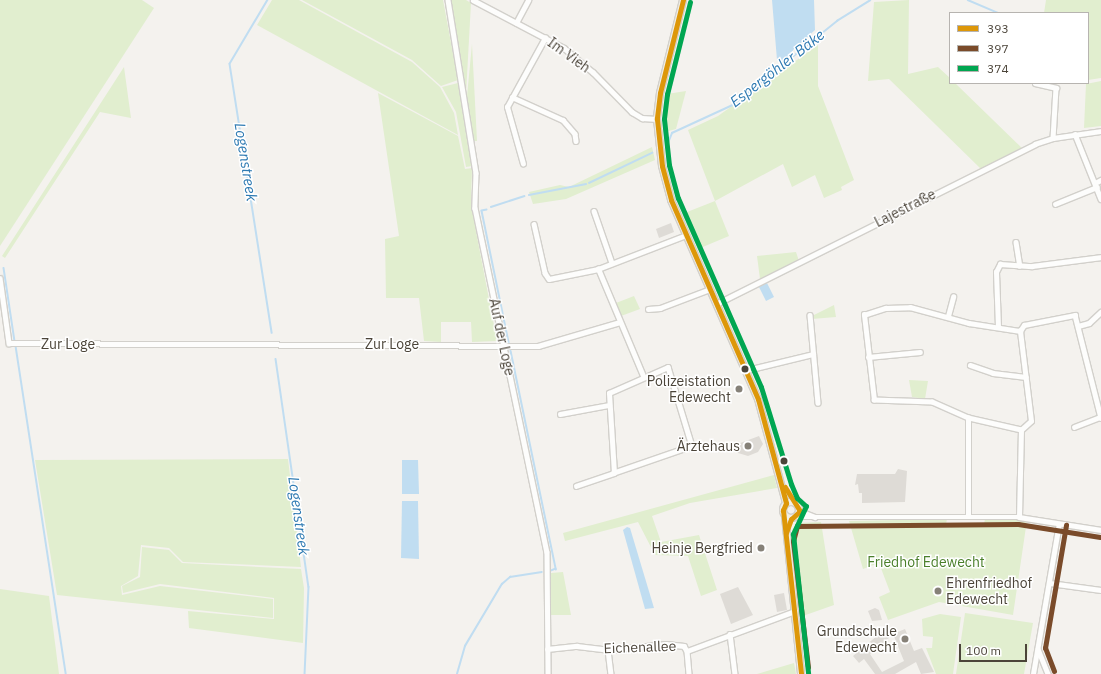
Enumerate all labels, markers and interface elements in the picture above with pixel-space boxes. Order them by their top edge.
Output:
legend [949,12,1089,84]
text: 393 [987,21,1009,36]
water label: Espergöhler Bäke [726,25,828,111]
street label: Im Vieh [544,34,594,76]
text: 397 [987,41,1009,56]
text: 374 [987,61,1009,76]
water label: Logenstreek [231,122,261,202]
street label: Lajestraße [872,185,938,231]
street label: Auf der Loge [486,297,518,377]
street label: Zur Loge [41,336,95,352]
street label: Zur Loge [365,336,419,352]
unlabelled marker [740,364,750,374]
place label: Polizeistation Edewecht [647,373,731,406]
marker: Polizeistation Edewecht [734,384,744,394]
place label: Ärztehaus [677,438,740,454]
marker: Ärztehaus [743,441,753,451]
unlabelled marker [779,456,789,466]
water label: Logenstreek [285,476,313,556]
place label: Heinje Bergfried [651,540,753,556]
marker: Heinje Bergfried [756,543,766,553]
park label: Friedhof Edewecht [867,554,985,570]
place label: Ehrenfriedhof Edewecht [946,575,1032,608]
marker: Ehrenfriedhof Edewecht [933,586,943,596]
place label: Grundschule Edewecht [817,623,897,656]
marker: Grundschule Edewecht [900,634,910,644]
scale bar [961,636,1029,662]
street label: Eichenallee [603,637,677,657]
text: 100 m [966,643,1001,658]

